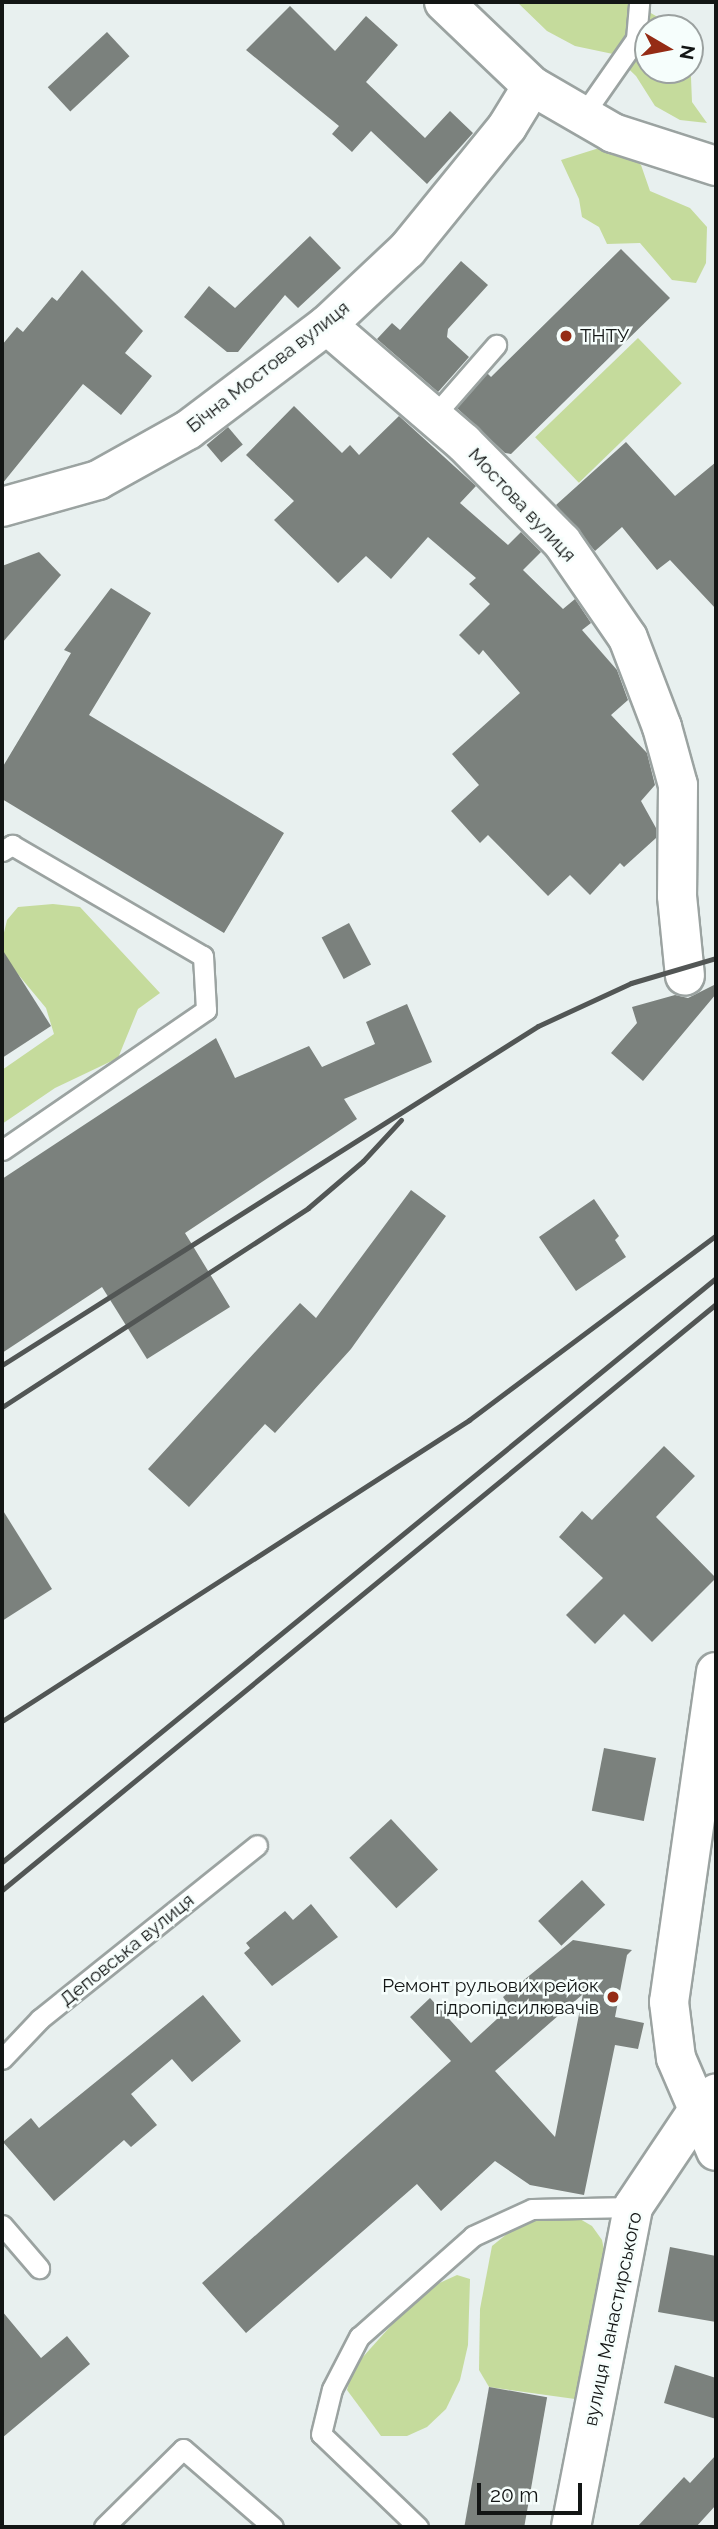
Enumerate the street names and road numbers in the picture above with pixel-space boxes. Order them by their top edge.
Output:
street label: Бічна Мостова вулиця [182,296,354,438]
street label: Мостова вулиця [463,443,581,567]
street label: Деповська вулиця [55,1889,199,2011]
street label: вулиця Манастирського [579,2210,647,2428]

